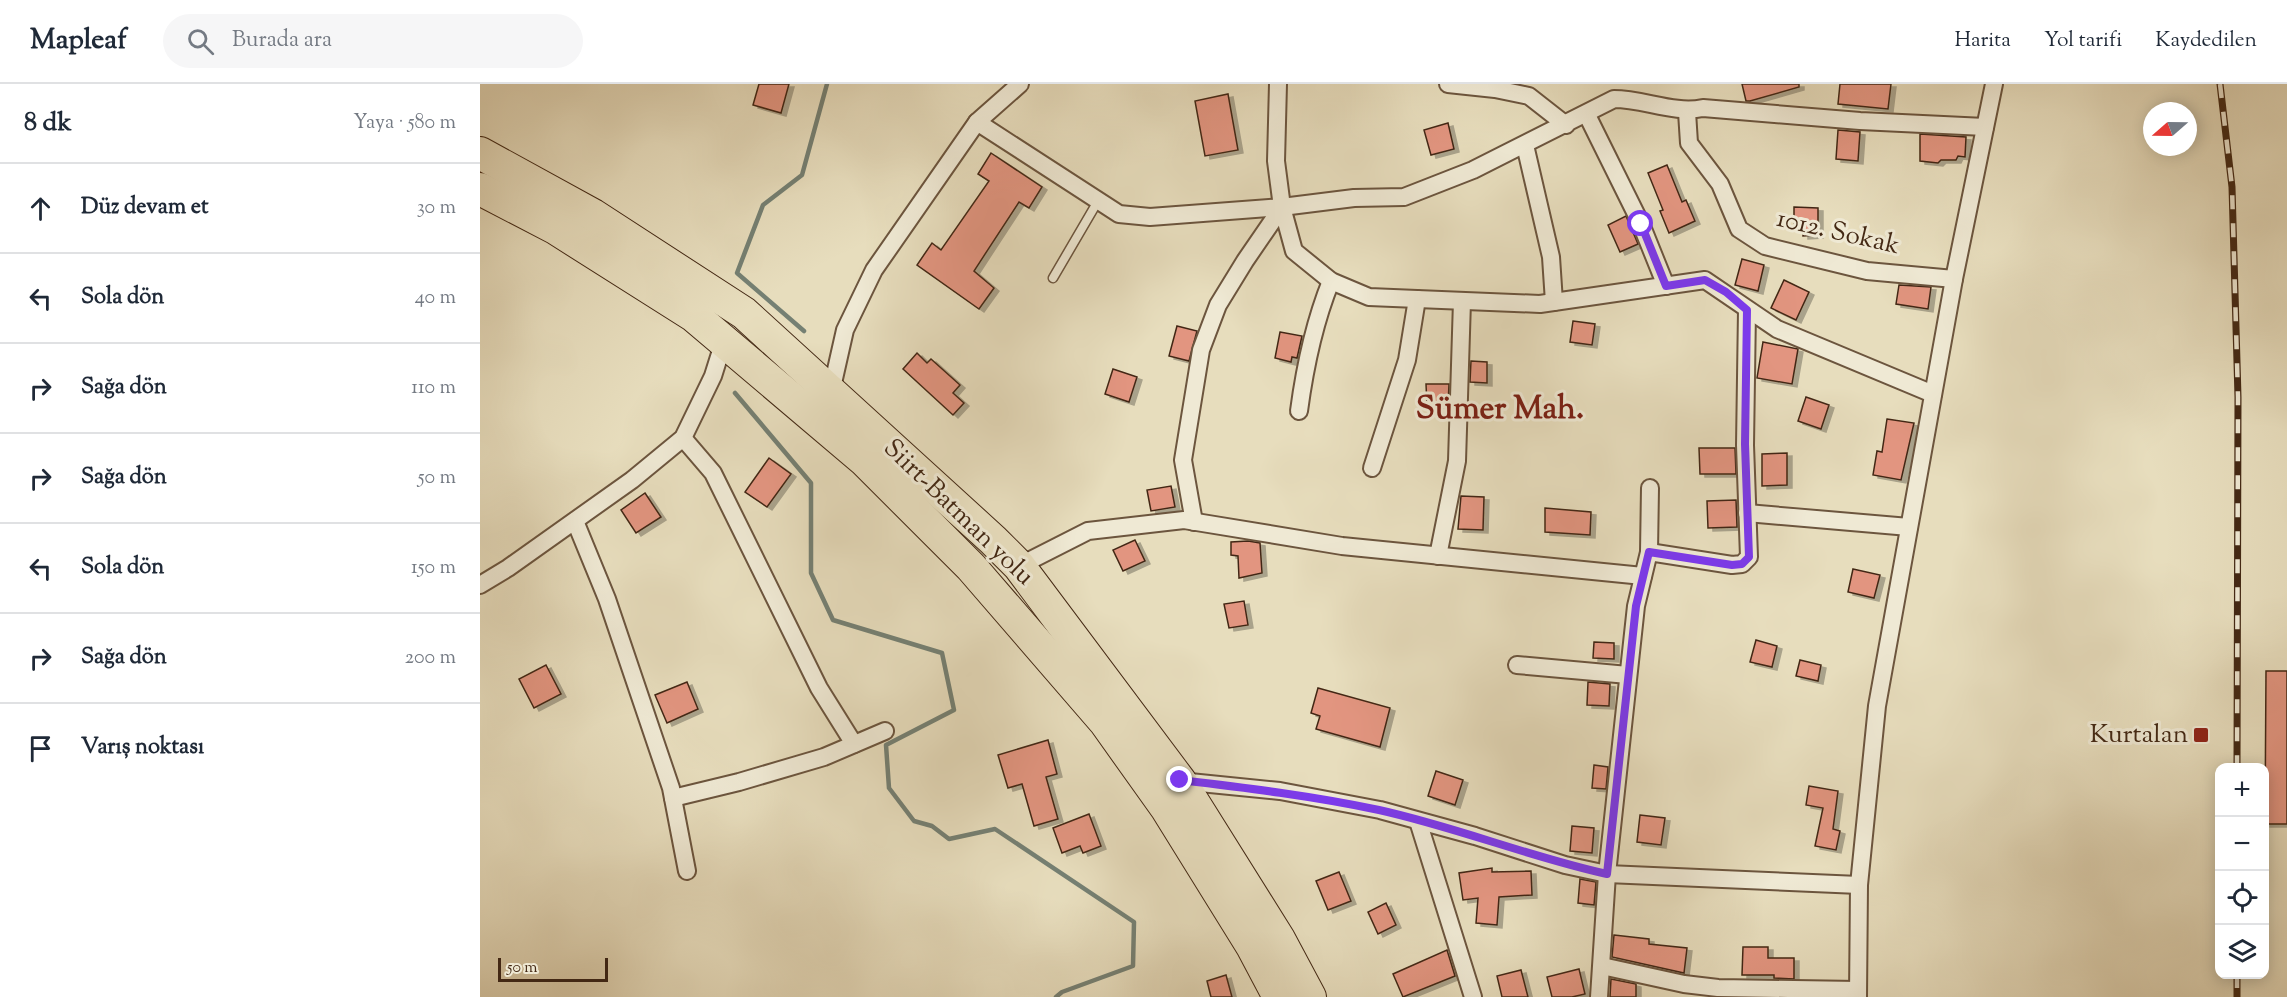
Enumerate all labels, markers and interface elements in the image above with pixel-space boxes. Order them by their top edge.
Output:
search box [163,14,583,68]
text: Mapleaf [30,21,127,61]
icon: search [184,25,217,58]
text: Burada ara [232,25,332,57]
text: Harita [1954,26,2011,56]
text: Yol tarifi [2044,26,2122,56]
text: Kaydedilen [2155,26,2257,56]
north arrow [2143,102,2197,156]
text: 8 dk [24,105,72,142]
text: Yaya · 580 m [353,109,456,138]
icon: ahead [24,192,57,225]
text: Düz devam et [81,192,208,224]
text: 30 m [417,194,456,223]
street label: 1012. Sokak [1773,201,1903,265]
route start [1627,210,1653,236]
icon: left [24,282,57,315]
text: Sola dön [81,282,164,314]
text: 40 m [415,284,456,313]
icon: right [24,372,57,405]
text: Sağa dön [81,372,167,404]
text: 110 m [411,374,456,403]
district label: Sümer Mah. [1416,387,1584,433]
street label: Siirt-Batman yolu [874,431,1042,595]
icon: right [24,462,57,495]
text: Sağa dön [81,462,167,494]
text: 50 m [418,464,456,493]
icon: left [24,552,57,585]
text: Sola dön [81,552,164,584]
text: 150 m [411,554,456,583]
icon: right [24,642,57,675]
text: Sağa dön [81,642,167,674]
text: 200 m [405,644,456,673]
place label: Kurtalan [2090,717,2188,754]
marker: Kurtalan [2192,726,2210,744]
icon: arrive [24,732,57,765]
text: Varış noktası [81,732,204,764]
map controls [2215,763,2269,979]
button: + [2215,763,2269,817]
route end [1166,766,1192,792]
button: − [2215,817,2269,871]
button: locate [2215,871,2269,925]
button: layers [2215,925,2269,979]
scale bar [498,955,608,982]
text: 50 m [507,957,538,980]

